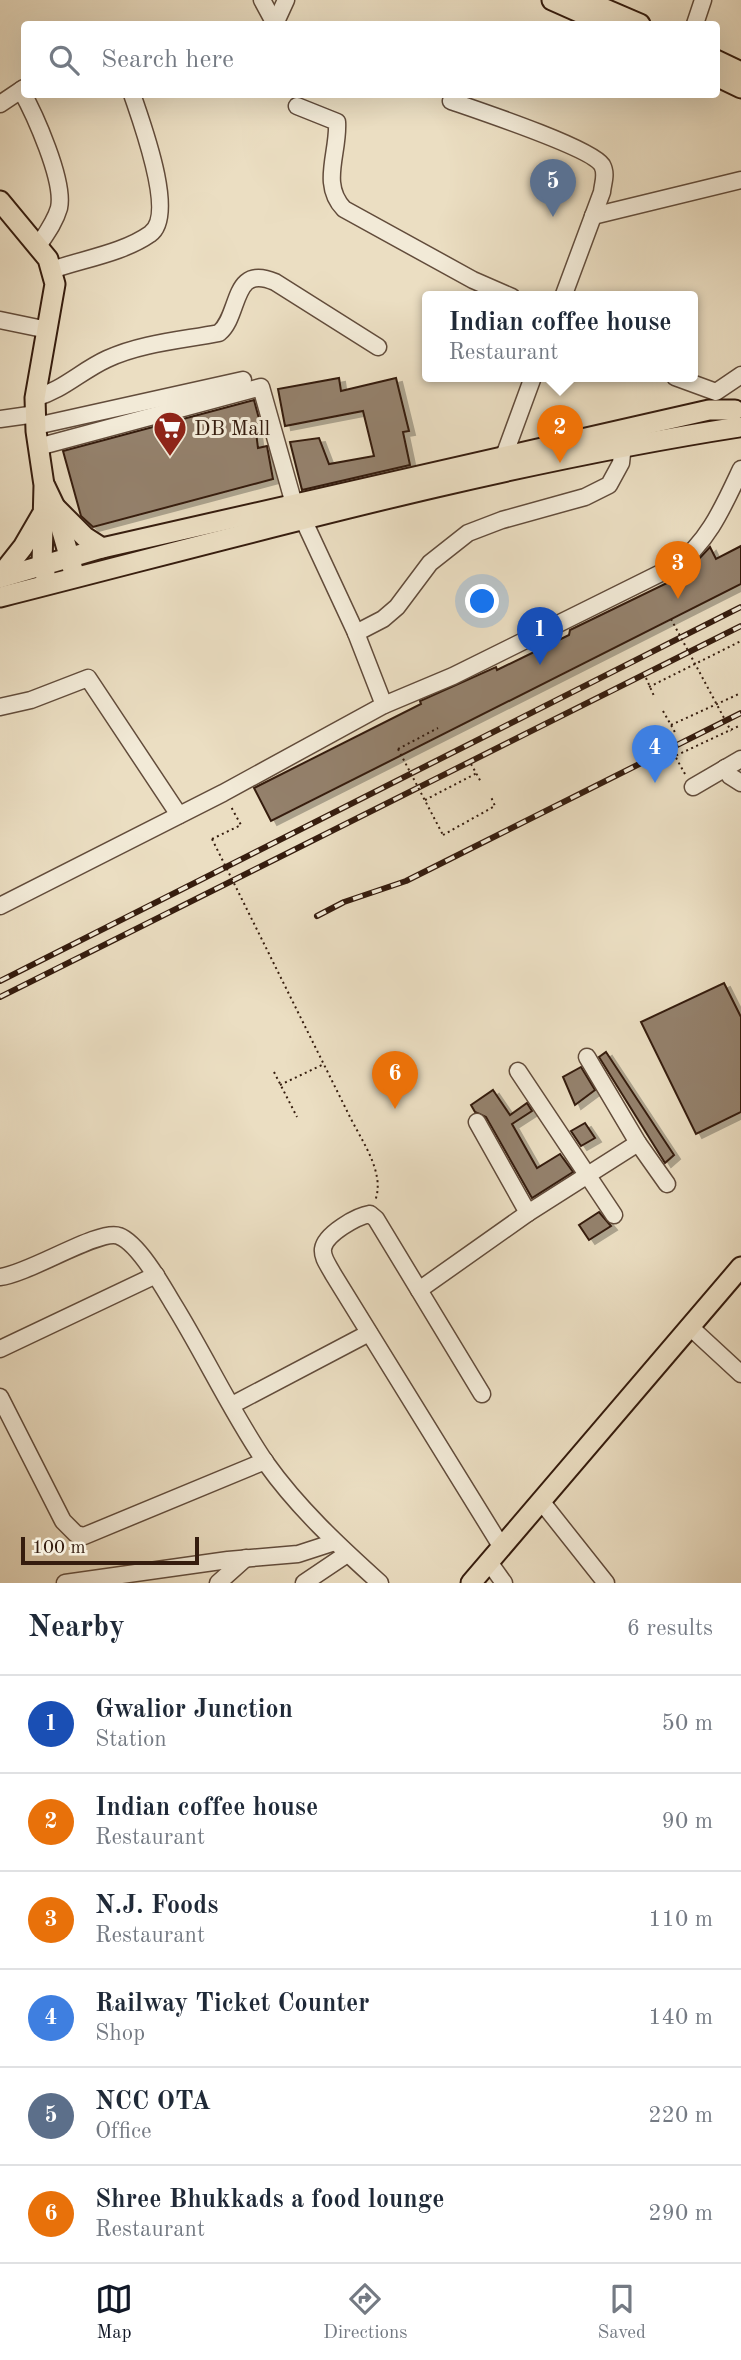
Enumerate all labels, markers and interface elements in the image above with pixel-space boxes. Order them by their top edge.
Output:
search box [21,21,720,98]
icon: search [45,41,83,79]
text: Search here [101,47,234,73]
pin: 5 [530,159,576,217]
popup [422,291,698,382]
text: Indian coffee house [448,310,672,336]
text: Restaurant [448,341,558,364]
pin: 2 [537,405,583,463]
supermarket icon: DB Mall [151,409,189,458]
place label: DB Mall [194,419,270,440]
pin: 3 [655,541,701,599]
your location [465,584,499,618]
pin: 1 [517,607,563,665]
pin: 4 [632,725,678,783]
pin: 6 [372,1051,418,1109]
scale bar [21,1534,200,1566]
text: 100 m [32,1539,85,1558]
text: Nearby [28,1613,125,1643]
text: 6 results [627,1617,713,1640]
text: Gwalior Junction [95,1697,293,1723]
text: 1 [44,1712,58,1735]
text: 50 m [662,1712,713,1735]
text: Station [95,1728,167,1751]
text: Indian coffee house [95,1795,318,1821]
text: 2 [44,1810,58,1833]
text: 90 m [662,1810,713,1833]
text: Restaurant [95,1826,205,1849]
text: N.J. Foods [95,1893,218,1919]
text: 3 [44,1908,58,1931]
text: 110 m [648,1908,713,1931]
text: Restaurant [95,1924,205,1947]
text: Railway Ticket Counter [95,1991,369,2017]
text: 4 [44,2006,58,2029]
text: 140 m [648,2006,713,2029]
text: Shop [95,2022,145,2045]
text: NCC OTA [95,2089,211,2115]
text: 5 [44,2104,58,2127]
text: 220 m [648,2104,713,2127]
text: Office [95,2120,152,2143]
text: Shree Bhukkads a food lounge [95,2187,445,2213]
text: 6 [44,2202,58,2225]
text: 290 m [648,2202,713,2225]
text: Restaurant [95,2218,205,2241]
tab: Map [95,2280,133,2345]
tab: Directions [323,2280,408,2345]
tab: Saved [598,2280,646,2345]

